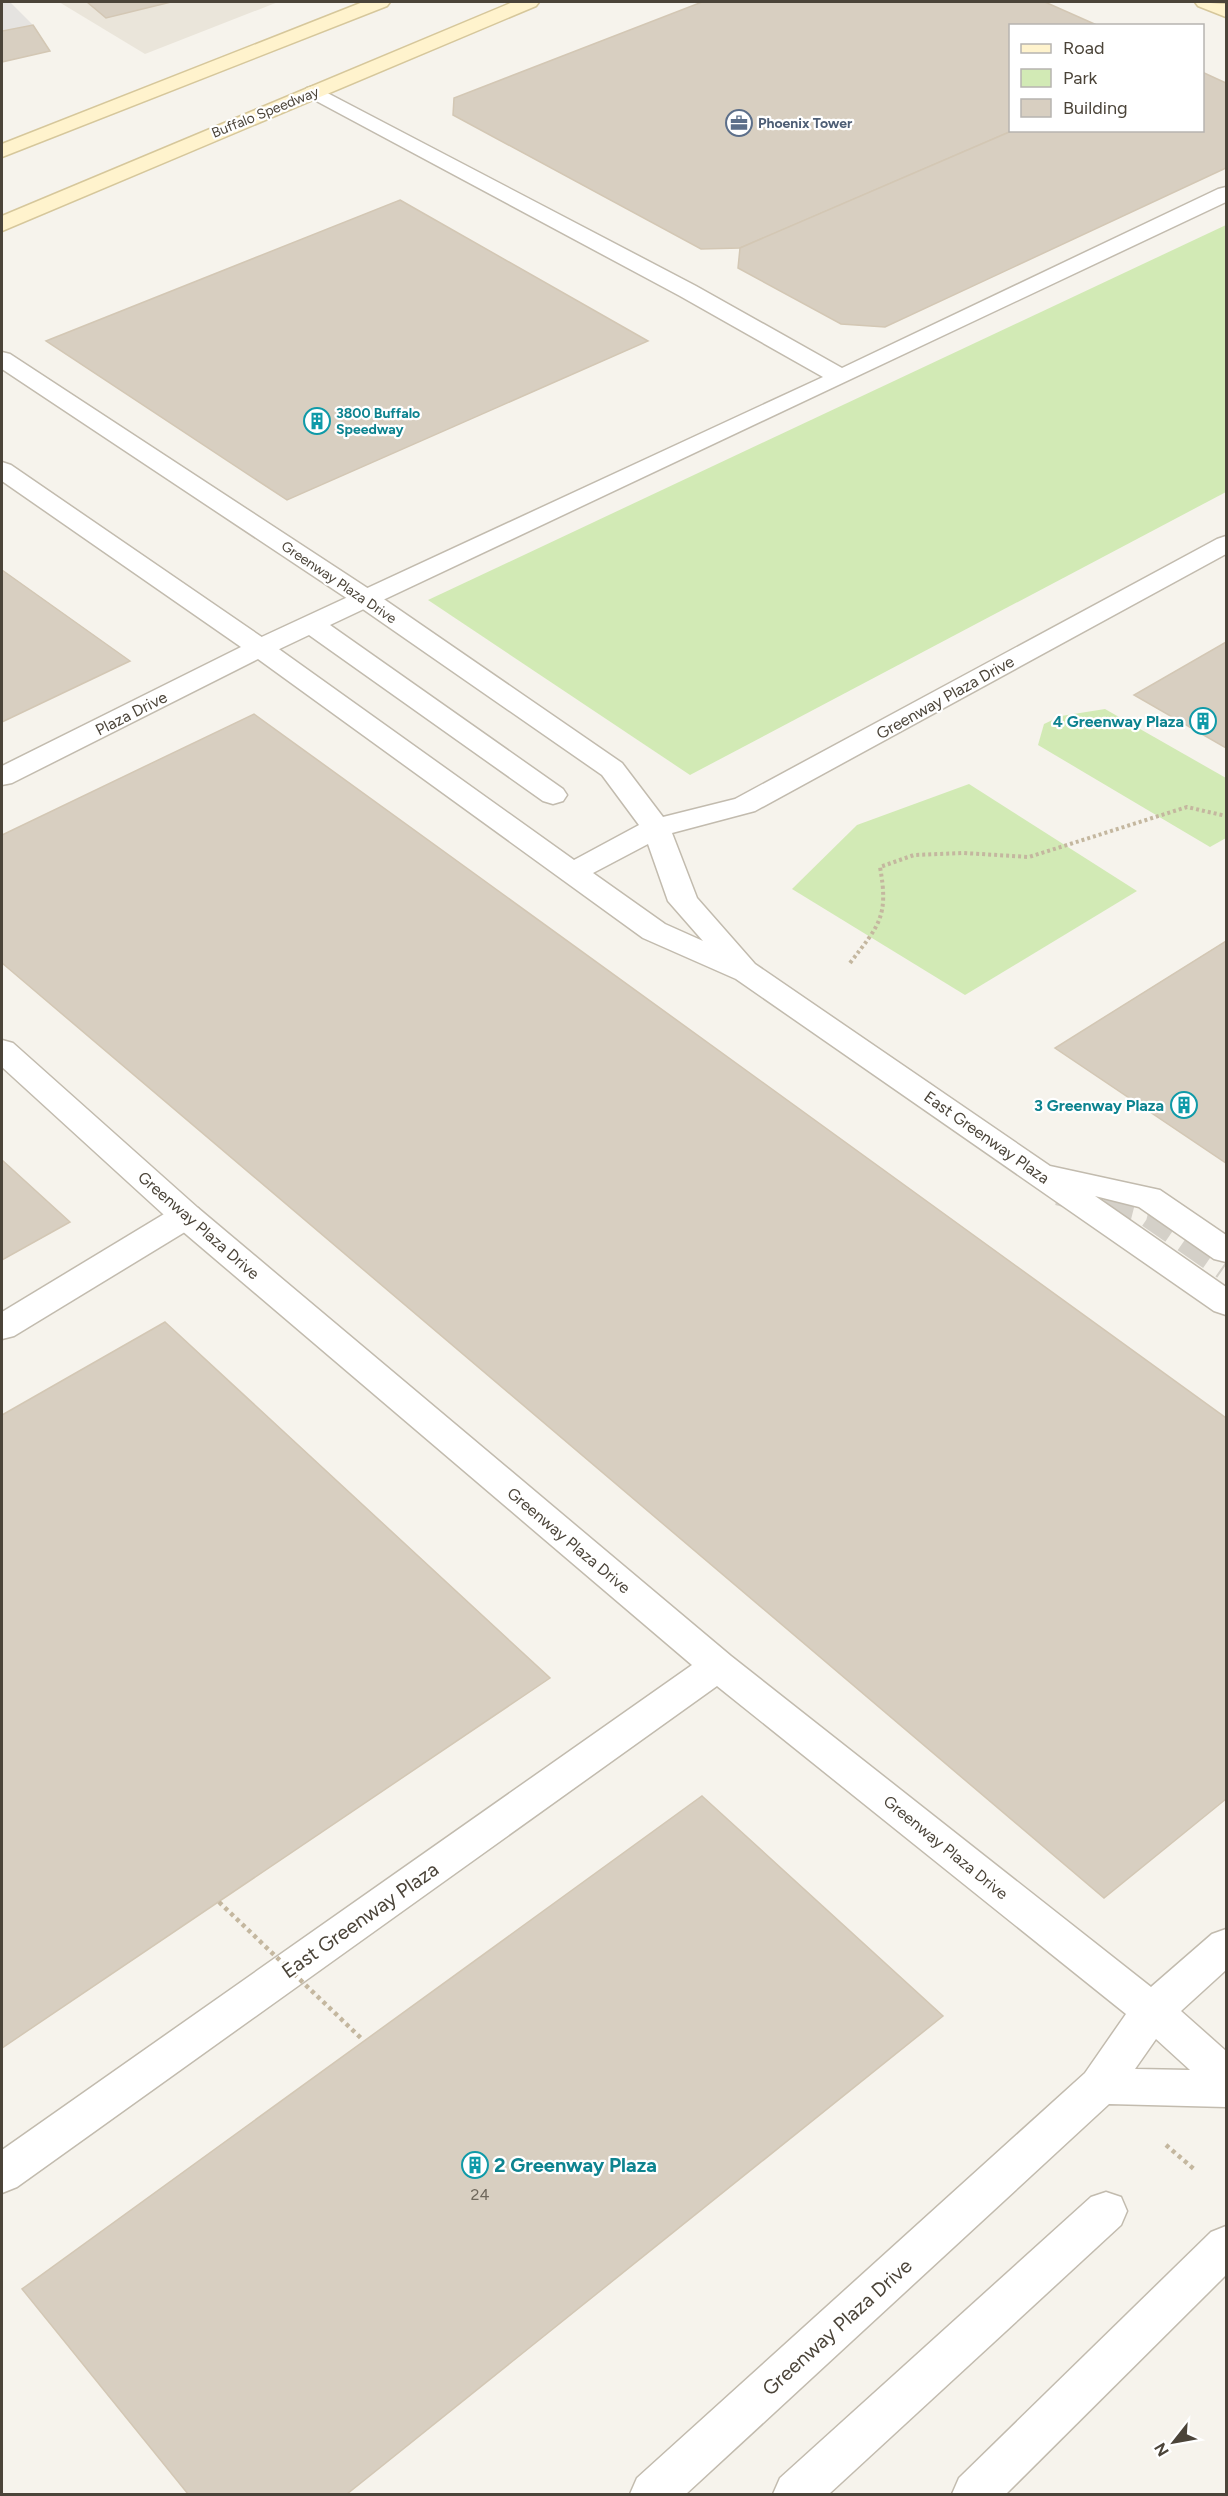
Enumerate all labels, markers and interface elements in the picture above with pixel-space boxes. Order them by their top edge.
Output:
legend [1009,24,1204,132]
text: Road [1063,37,1104,59]
text: Park [1063,67,1098,89]
street label: Buffalo Speedway [209,83,322,142]
text: Building [1063,97,1128,119]
office icon: Phoenix Tower [724,108,754,138]
place label: Phoenix Tower [758,115,853,132]
place label: 3800 Buffalo Speedway [336,405,420,438]
building icon: 3800 Buffalo Speedway [302,406,332,436]
street label: Greenway Plaza Drive [278,538,400,627]
street label: Greenway Plaza Drive [873,652,1018,743]
street label: Plaza Drive [92,687,170,740]
building icon: 4 Greenway Plaza [1188,706,1218,736]
place label: 4 Greenway Plaza [1053,712,1184,731]
street label: East Greenway Plaza [920,1087,1053,1188]
building icon: 3 Greenway Plaza [1169,1090,1199,1120]
place label: 3 Greenway Plaza [1034,1096,1164,1115]
street label: Greenway Plaza Drive [134,1168,263,1283]
street label: Greenway Plaza Drive [503,1483,634,1597]
street label: Greenway Plaza Drive [880,1791,1012,1904]
street label: East Greenway Plaza [277,1857,443,1983]
building icon: 2 Greenway Plaza [460,2150,490,2180]
place label: 2 Greenway Plaza [494,2153,657,2177]
house number: 24 [471,2185,489,2204]
street label: Greenway Plaza Drive [757,2253,917,2401]
north arrow [1144,2412,1204,2472]
text: N [1150,2439,1173,2460]

